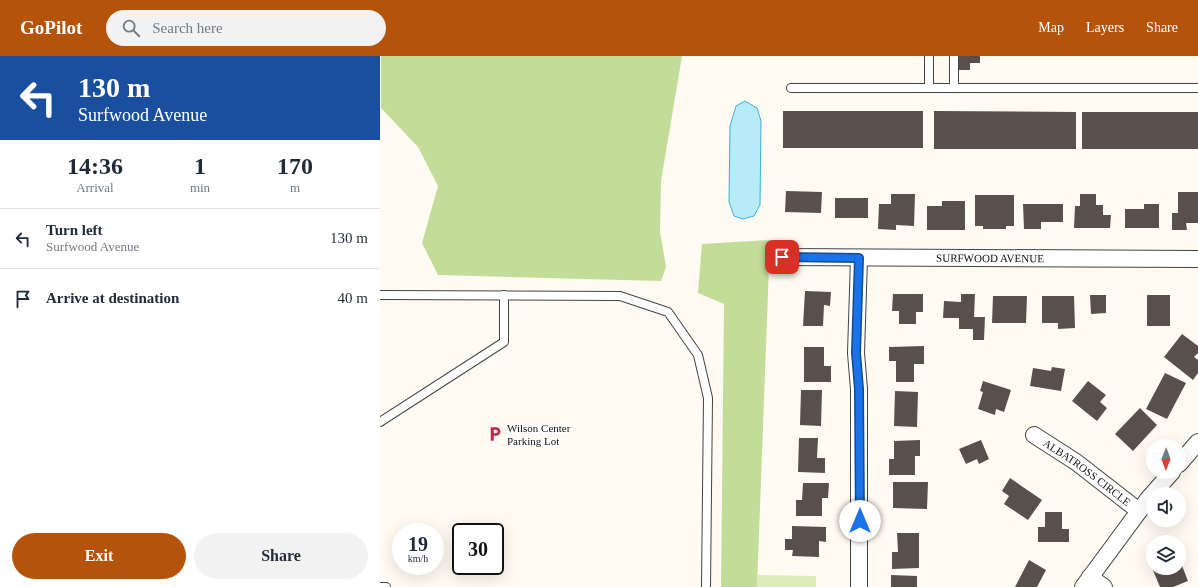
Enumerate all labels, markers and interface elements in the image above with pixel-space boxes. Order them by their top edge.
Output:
search box [106,10,386,46]
text: GoPilot [20,17,82,38]
icon: search [120,17,142,39]
text: Search here [152,20,223,36]
text: Map [1038,20,1064,35]
text: Layers [1086,20,1124,35]
text: Share [1146,20,1178,35]
icon: left [12,72,64,124]
text: 130 m [78,72,150,103]
text: Surfwood Avenue [78,105,207,125]
text: 14:36 [67,153,123,179]
text: 1 [194,153,206,179]
text: 170 [277,153,313,179]
text: Arrival [76,180,114,195]
text: min [190,180,210,195]
text: m [290,180,300,195]
text: Turn left [46,222,103,238]
icon: left [12,228,34,250]
text: 130 m [330,230,368,246]
text: Surfwood Avenue [46,239,139,254]
pin [765,240,799,274]
icon: arrive [771,246,793,268]
street label: SURFWOOD AVENUE [936,252,1044,264]
icon: arrive [12,288,34,310]
text: Arrive at destination [46,290,179,306]
text: 40 m [338,290,368,306]
place label: Wilson Center Parking Lot [507,422,571,447]
parking icon: Wilson Center Parking Lot [486,425,504,443]
street label: ALBATROSS CIRCLE [1041,437,1133,508]
north arrow [1146,439,1186,479]
map controls [1146,439,1186,575]
button: sound [1146,487,1186,527]
position arrow [839,500,881,542]
speed limit sign: 30 [452,523,504,575]
button: Exit [12,533,186,579]
button: Share [194,533,368,579]
text: 19 [408,533,428,555]
button: layers [1146,535,1186,575]
text: km/h [408,553,428,564]

